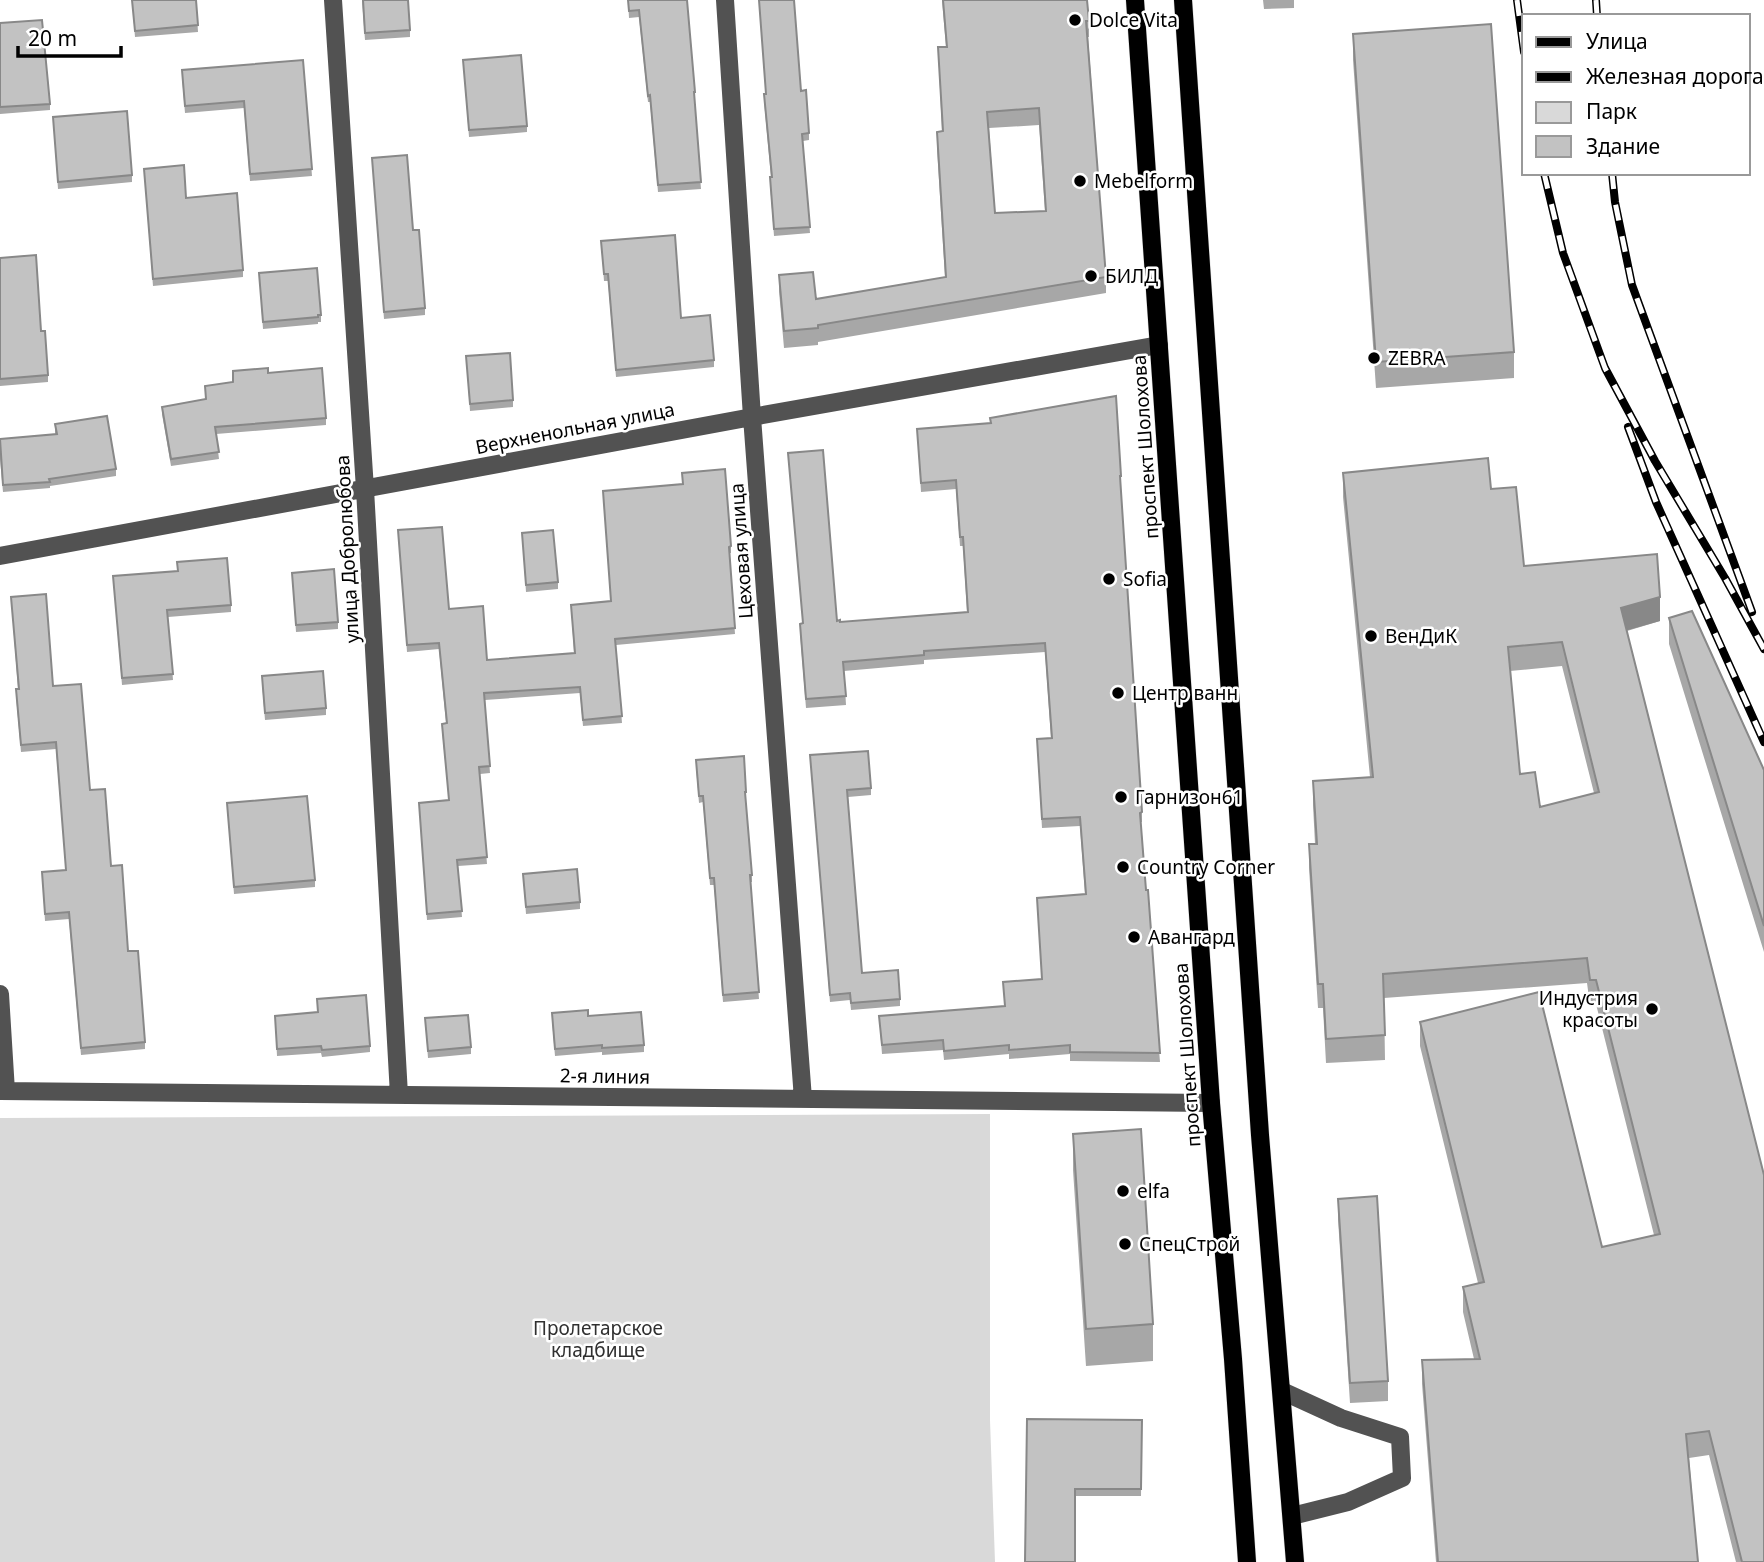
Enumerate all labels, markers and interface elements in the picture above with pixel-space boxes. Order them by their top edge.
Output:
place label: Dolce Vita [1089,7,1178,33]
marker: Dolce Vita [1067,12,1083,28]
scale bar [18,14,121,58]
legend [1522,14,1750,175]
text: 20 m [28,24,77,52]
text: Улица [1586,27,1648,55]
text: Железная дорога [1586,62,1764,90]
text: Парк [1586,97,1637,125]
text: Здание [1586,132,1660,160]
place label: Mebelform [1094,168,1193,194]
marker: Mebelform [1072,173,1088,189]
place label: БИЛД [1105,263,1158,289]
marker: БИЛД [1083,268,1099,284]
place label: ZEBRA [1388,345,1447,371]
marker: ZEBRA [1366,350,1382,366]
street label: проспект Шолохова [1126,354,1164,540]
street label: Верхненольная улица [473,396,677,460]
street label: улица Добролюбова [329,454,365,644]
street label: Цеховая улица [723,482,759,620]
place label: Sofia [1123,566,1167,592]
marker: Sofia [1101,571,1117,587]
place label: ВенДиК [1385,623,1457,649]
marker: ВенДиК [1363,628,1379,644]
place label: Центр ванн [1132,680,1238,706]
marker: Центр ванн [1110,685,1126,701]
place label: Гарнизон61 [1135,784,1243,810]
marker: Гарнизон61 [1113,789,1129,805]
place label: Country Corner [1137,854,1275,880]
marker: Country Corner [1115,859,1131,875]
place label: Авангард [1148,924,1235,950]
marker: Авангард [1126,929,1142,945]
street label: проспект Шолохова [1168,962,1206,1148]
place label: Индустрия красоты [1539,985,1638,1033]
marker: Индустрия красоты [1644,1001,1660,1017]
street label: 2-я линия [560,1062,650,1090]
place label: elfa [1137,1178,1170,1204]
marker: elfa [1115,1183,1131,1199]
place label: СпецСтрой [1139,1231,1240,1257]
marker: СпецСтрой [1117,1236,1133,1252]
park label: Пролетарское кладбище [533,1315,663,1363]

